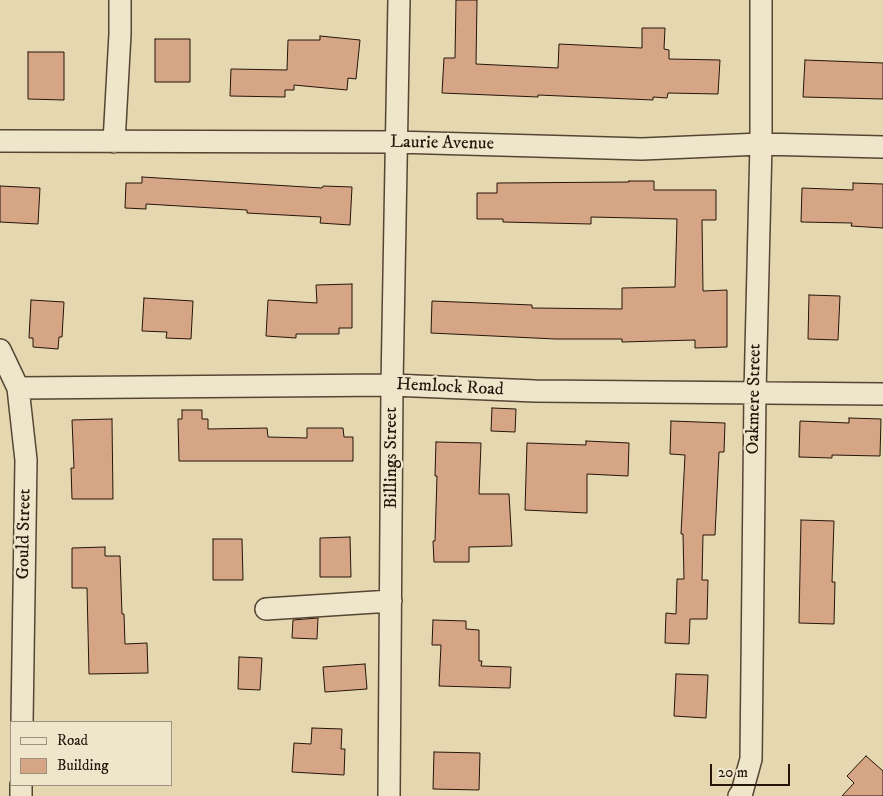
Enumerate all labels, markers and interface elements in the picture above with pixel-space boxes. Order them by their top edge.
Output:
street label: Laurie Avenue [390,132,494,156]
street label: Oakmere Street [743,343,767,455]
street label: Hemlock Road [396,374,504,402]
street label: Billings Street [381,407,403,509]
street label: Gould Street [13,488,37,580]
legend [10,721,172,786]
text: Road [57,731,88,750]
scale bar [713,754,793,786]
text: Building [57,756,109,775]
text: 20 m [718,763,748,782]

